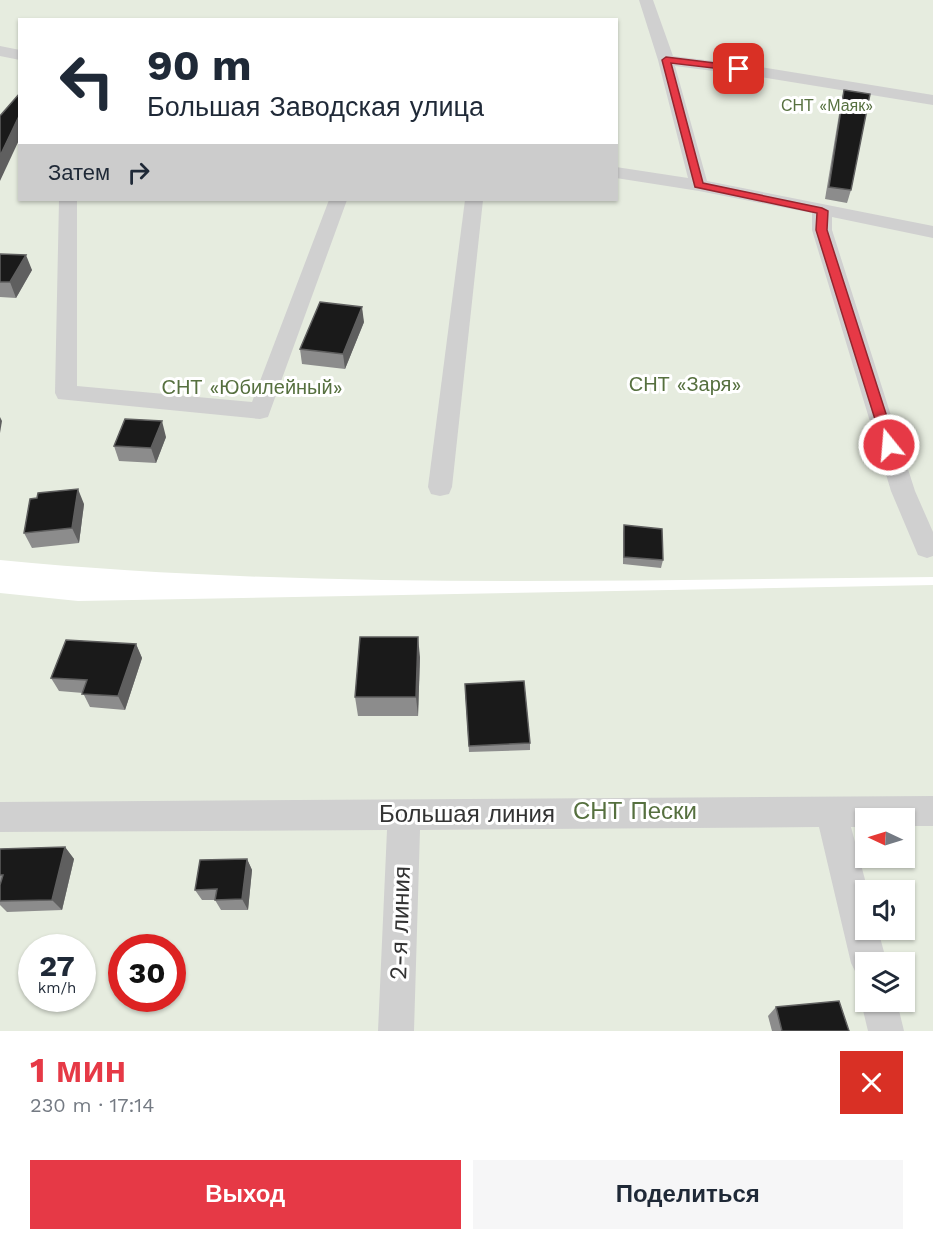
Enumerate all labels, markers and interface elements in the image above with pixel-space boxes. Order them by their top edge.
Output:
text: 90 m [147,41,251,90]
icon: left [48,42,126,120]
pin [713,43,764,94]
icon: arrive [722,52,755,85]
text: Большая Заводская улица [147,91,484,123]
park label: СНТ «Маяк» [781,96,873,115]
icon: right [122,156,155,189]
text: Затем [48,160,110,185]
park label: СНТ «Заря» [629,372,741,396]
park label: СНТ «Юбилейный» [161,375,343,399]
position arrow [857,413,921,477]
park label: СНТ Пески [573,797,697,825]
street label: Большая линия [379,800,555,828]
north arrow [855,808,915,868]
map controls [855,808,915,1012]
street label: 2-я линия [384,866,416,980]
button: sound [855,880,915,940]
speed limit sign: 30 [108,934,186,1012]
text: 27 [39,948,75,983]
button: layers [855,952,915,1012]
text: km/h [38,979,76,997]
text: 1 мин [30,1049,126,1091]
button: close [840,1051,903,1114]
text: 230 m · 17:14 [30,1093,154,1117]
button: Выход [30,1160,461,1229]
button: Поделиться [473,1160,903,1229]

